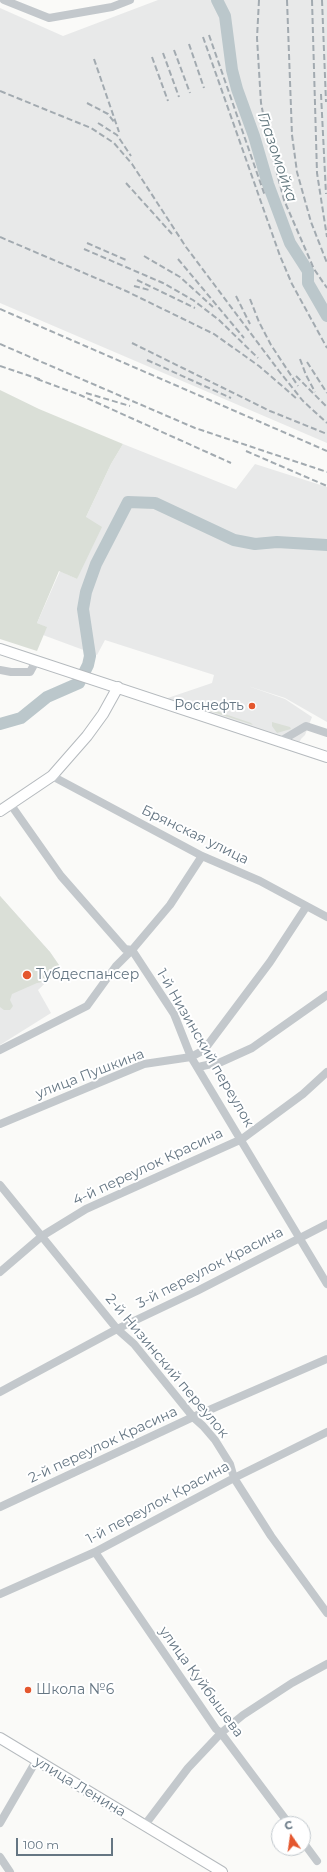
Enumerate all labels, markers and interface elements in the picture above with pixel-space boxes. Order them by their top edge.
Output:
water label: Глазомойка [253,110,301,204]
place label: Роснефть [174,698,244,714]
marker: Роснефть [247,701,257,711]
street label: Брянская улица [139,802,251,868]
street label: 1-й Низинский переулок [153,966,257,1130]
place label: Тубдеспансер [36,967,139,983]
marker: Тубдеспансер [21,969,33,981]
street label: улица Пушкина [33,1046,147,1102]
street label: 4-й переулок Красина [70,1125,226,1209]
street label: 3-й переулок Красина [134,1224,286,1312]
street label: 2-й Низинский переулок [102,1291,232,1441]
street label: 2-й переулок Красина [26,1403,180,1487]
street label: 1-й переулок Красина [84,1458,232,1548]
street label: улица Куйбышева [155,1623,247,1741]
place label: Школа №6 [36,1682,114,1698]
marker: Школа №6 [23,1685,33,1695]
street label: улица Ленина [31,1753,129,1821]
north arrow [271,1816,311,1856]
text: С [283,1818,294,1833]
scale bar [18,1830,115,1856]
text: 100 m [23,1837,59,1852]

